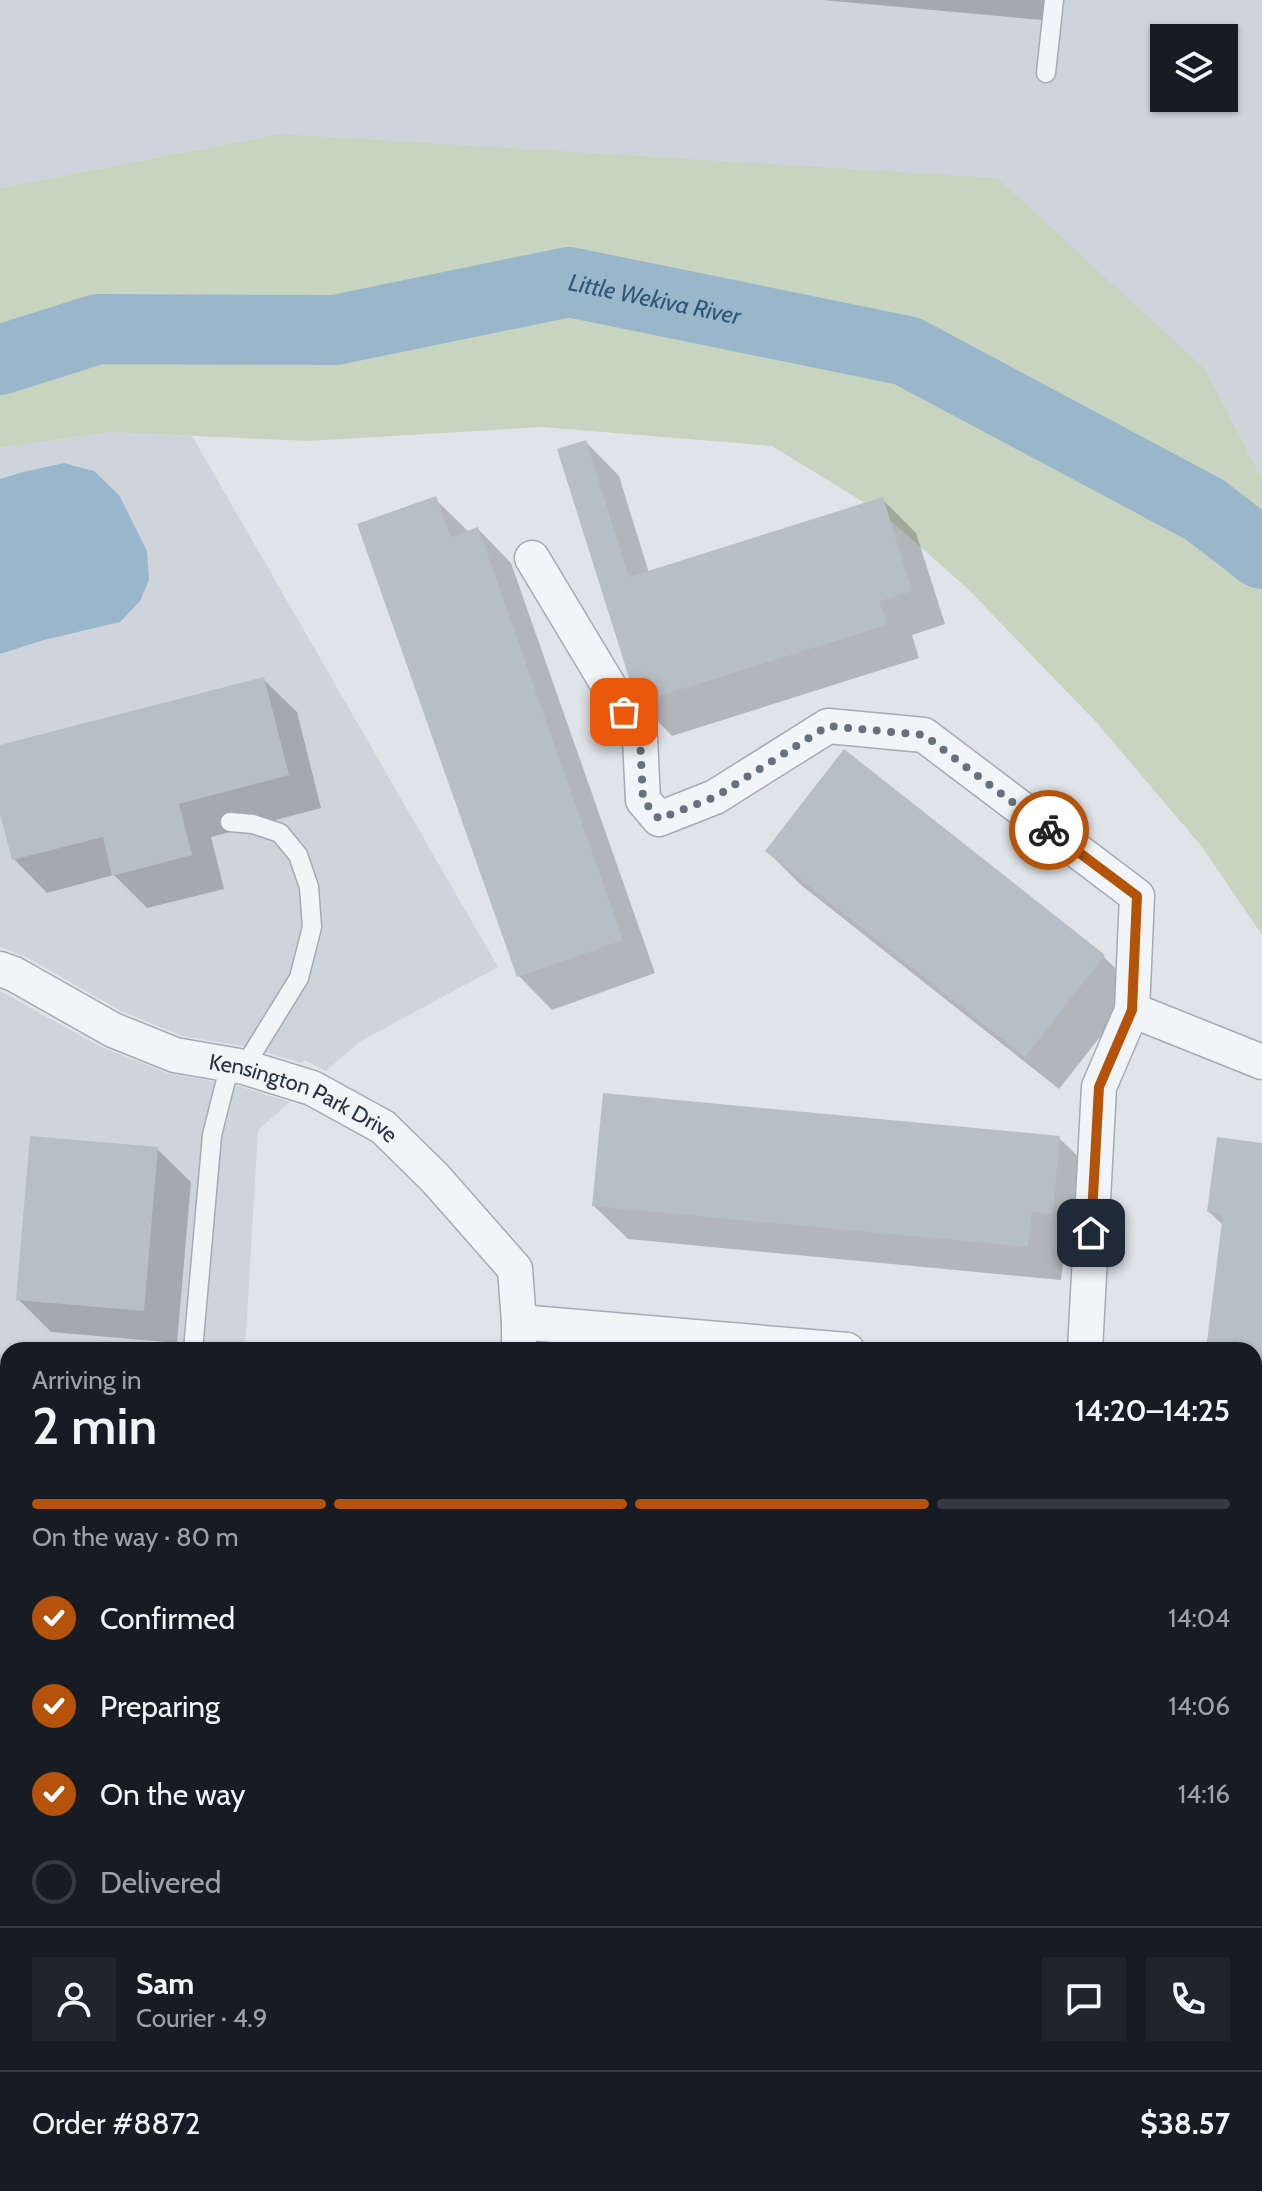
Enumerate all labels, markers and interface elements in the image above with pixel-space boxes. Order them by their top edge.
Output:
map controls [1150,24,1238,112]
button: layers [1150,24,1238,112]
water label: Little Wekiva River [566,267,745,331]
pin [590,678,658,746]
icon: bag [602,690,646,734]
courier [1009,790,1089,870]
icon: bike [1027,808,1071,852]
street label: Kensington Park Drive [207,1048,403,1148]
pin [1057,1199,1125,1267]
icon: home [1069,1211,1113,1255]
text: Arriving in [32,1364,142,1396]
text: 14:20–14:25 [1075,1392,1230,1429]
text: 2 min [32,1394,157,1457]
text: On the way · 80 m [32,1521,239,1553]
icon: check [32,1596,76,1640]
text: Confirmed [100,1600,235,1637]
text: 14:04 [1168,1602,1230,1634]
icon: check [32,1684,76,1728]
text: Preparing [100,1688,220,1725]
text: 14:06 [1168,1690,1230,1722]
icon: check [32,1772,76,1816]
text: On the way [100,1776,245,1813]
text: 14:16 [1178,1778,1230,1810]
text: Delivered [100,1864,221,1901]
button: person [32,1957,116,2041]
button: chat [1042,1957,1126,2041]
button: phone [1146,1957,1230,2041]
text: Sam [136,1965,194,2002]
text: Courier · 4.9 [136,2002,268,2034]
text: Order #8872 [32,2105,201,2142]
text: $38.57 [1140,2105,1230,2142]

